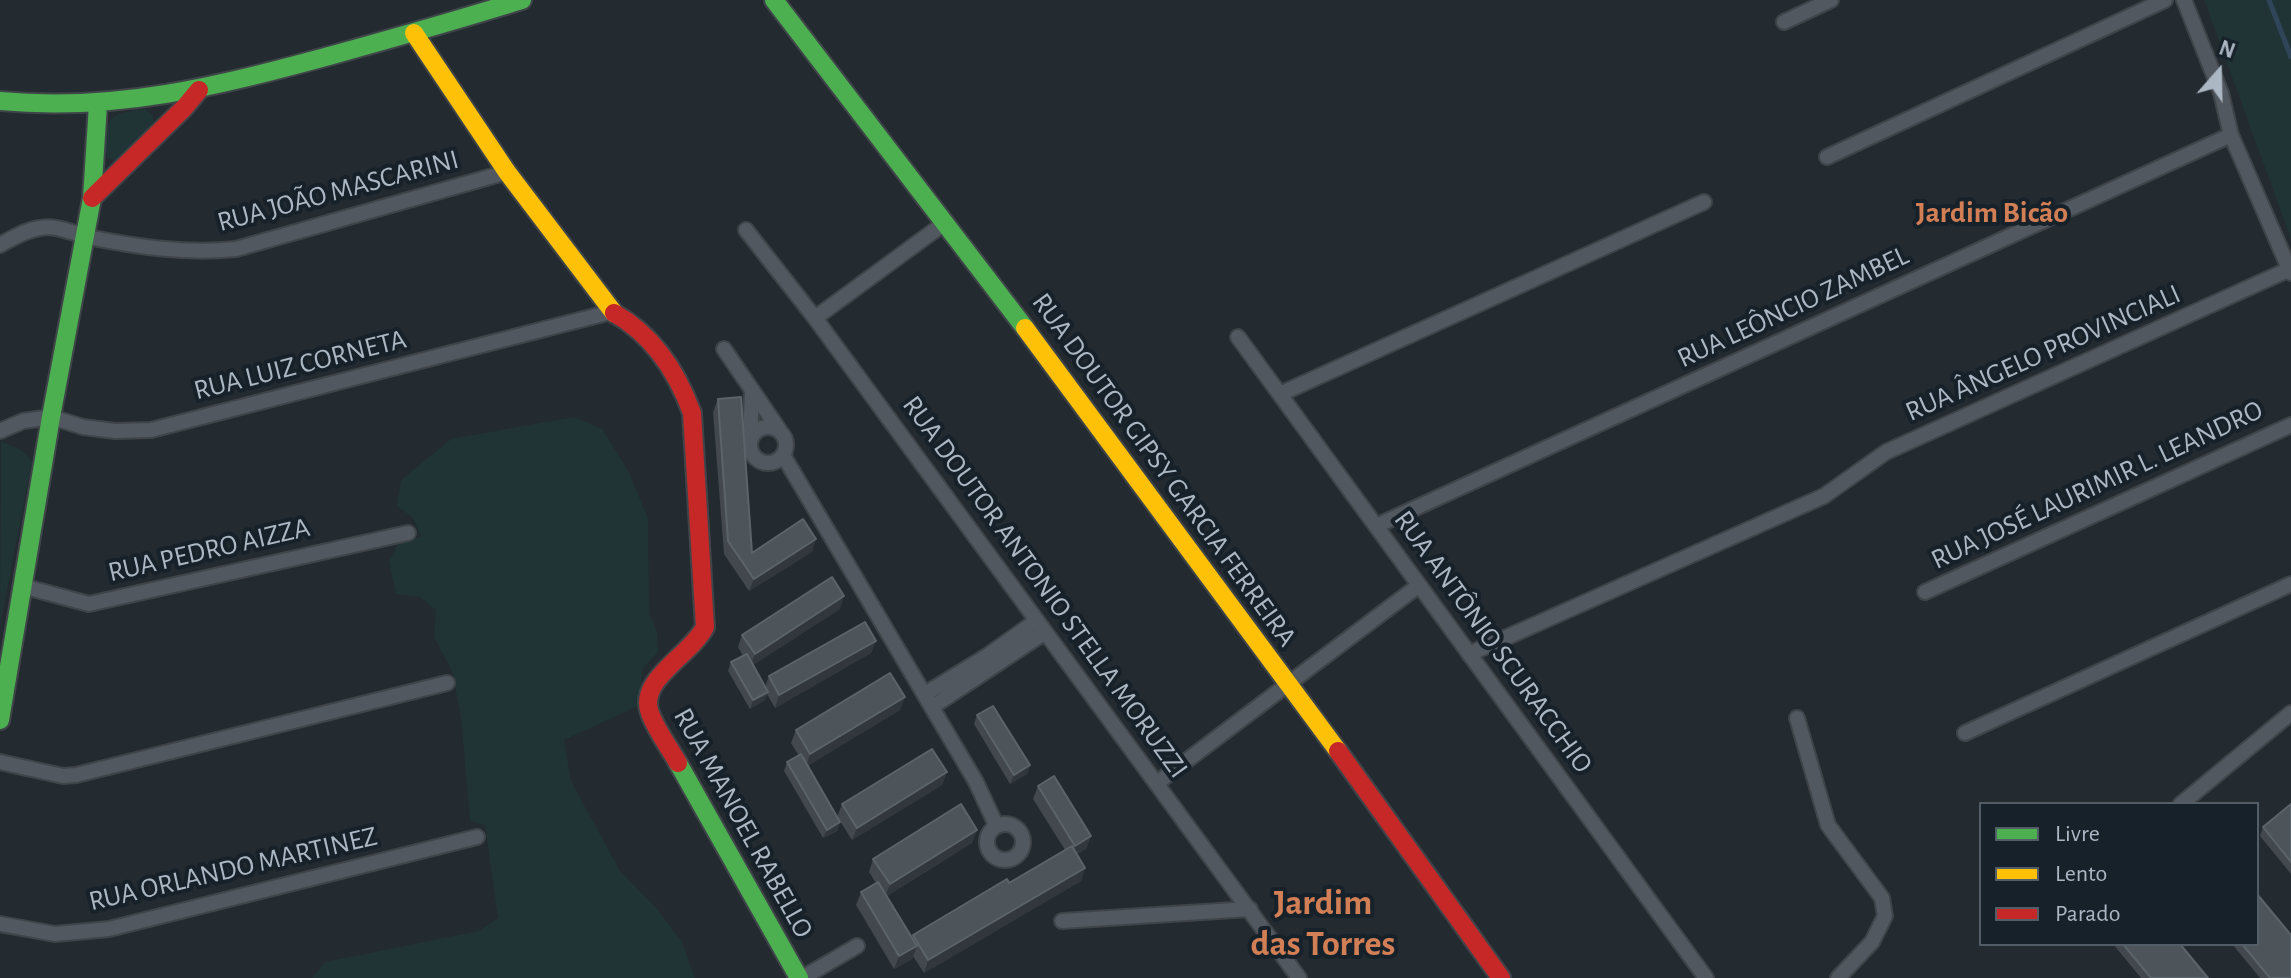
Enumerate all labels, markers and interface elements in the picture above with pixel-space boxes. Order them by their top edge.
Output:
north arrow [2179,32,2259,112]
text: N [2216,36,2238,62]
street label: RUA JOÃO MASCARINI [214,143,462,239]
district label: Jardim Bicão [1916,195,2068,231]
street label: RUA LEÔNCIO ZAMBEL [1672,239,1914,375]
street label: RUA ÂNGELO PROVINCIALI [1900,277,2186,429]
street label: RUA DOUTOR GIPSY GARCIA FERREIRA [1024,287,1304,653]
street label: RUA LUIZ CORNETA [190,322,410,408]
street label: RUA DOUTOR ANTONIO STELLA MORUZZI [895,389,1195,785]
street label: RUA JOSÉ LAURIMIR L. LEANDRO [1926,393,2268,577]
street label: RUA ANTÔNIO SCURACCHIO [1386,504,1600,780]
street label: RUA PEDRO AIZZA [105,510,313,590]
street label: RUA MANOEL RABELLO [666,702,820,944]
legend [1979,802,2259,946]
street label: RUA ORLANDO MARTINEZ [85,819,381,919]
text: Livre [2055,822,2100,846]
text: Lento [2055,862,2107,886]
district label: Jardim das Torres [1251,881,1395,966]
text: Parado [2055,902,2121,926]

